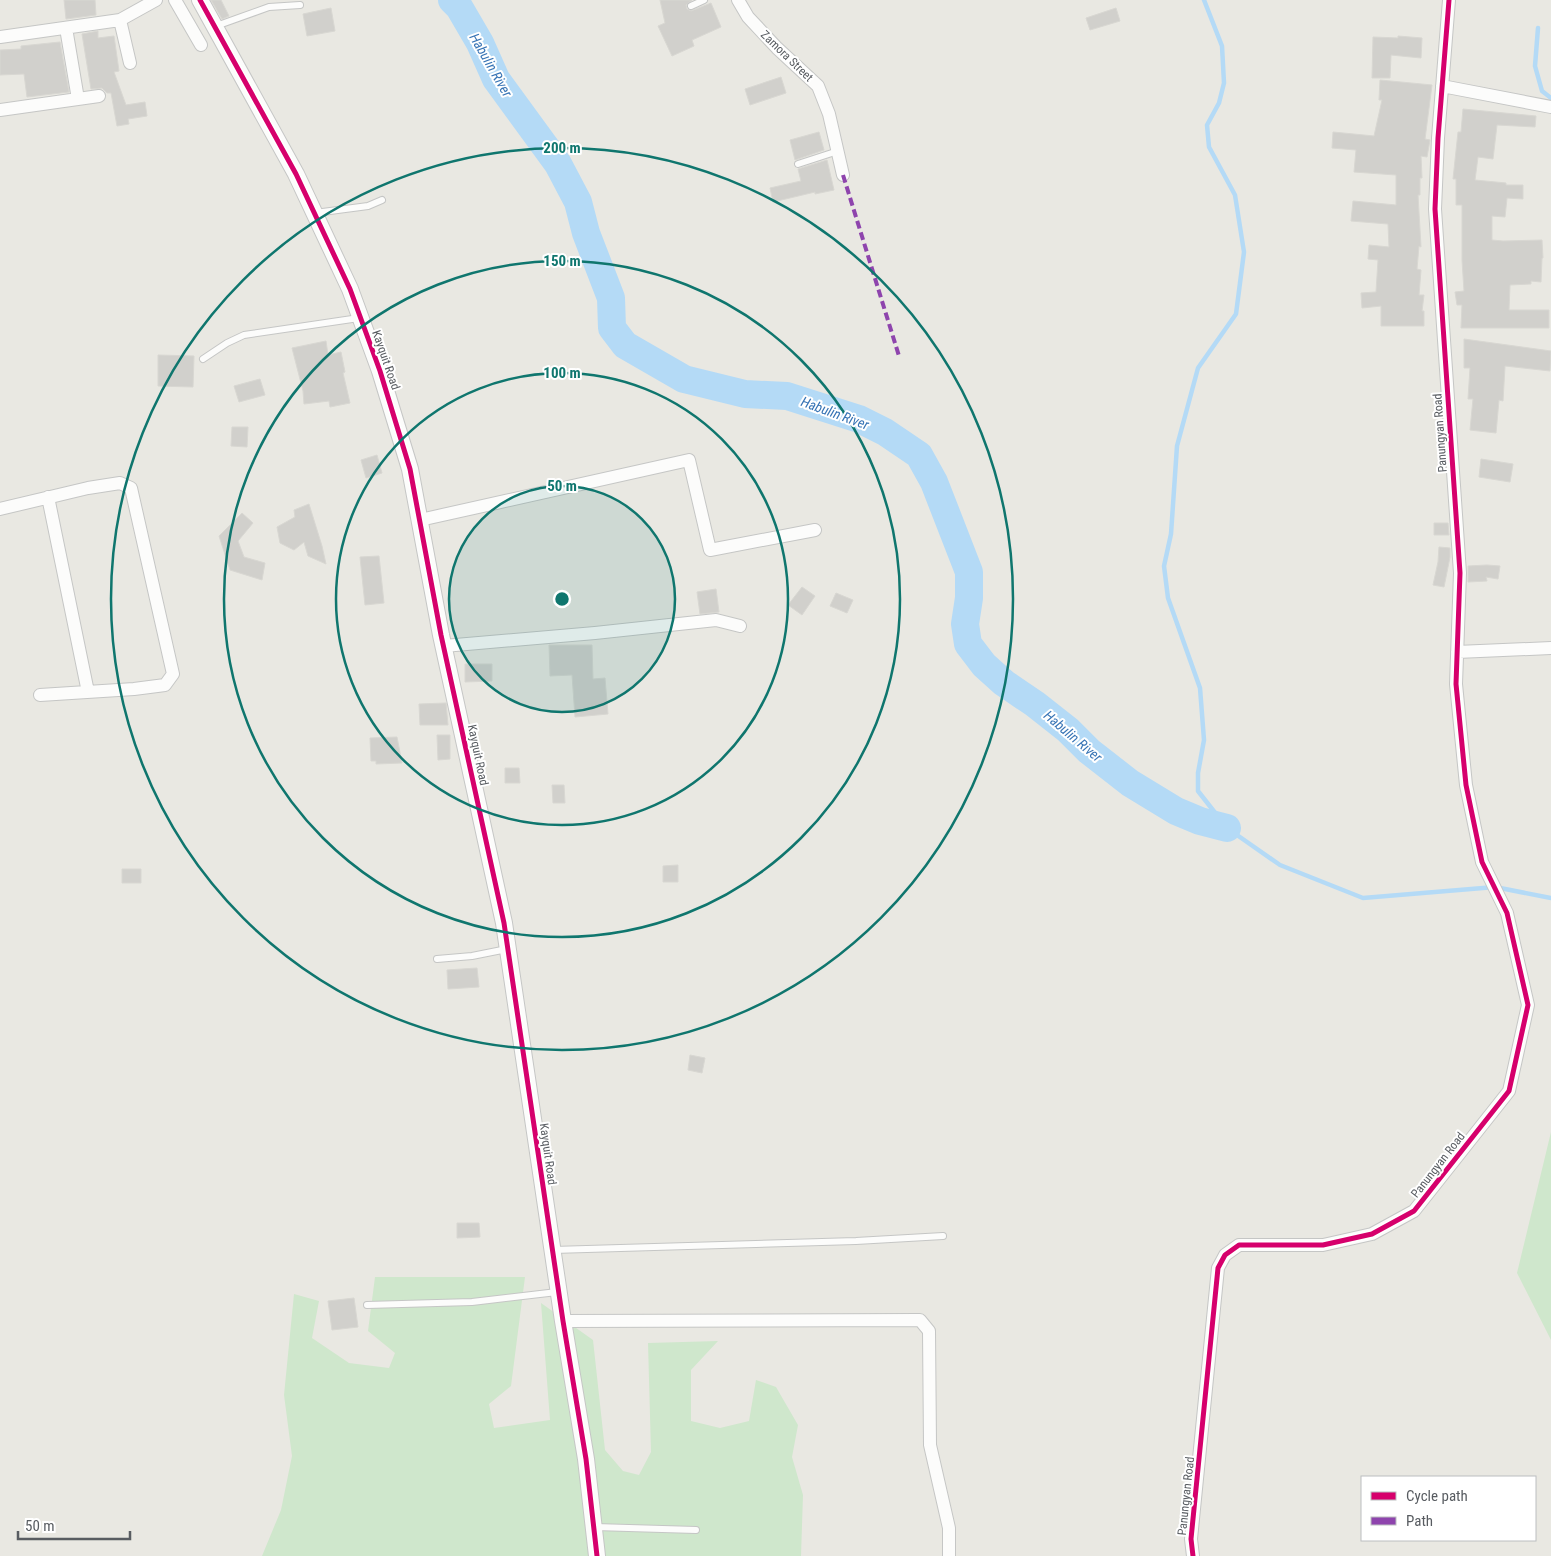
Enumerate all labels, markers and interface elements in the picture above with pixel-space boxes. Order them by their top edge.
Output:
street label: Zamora Street [758,28,816,85]
water label: Habulin River [466,30,516,100]
text: 200 m [543,139,581,157]
text: 150 m [543,252,581,270]
street label: Kayquit Road [369,328,403,392]
text: 100 m [543,364,581,382]
water label: Habulin River [799,393,872,433]
street label: Panungyan Road [1430,393,1450,473]
text: 50 m [547,477,577,495]
centre of rings [553,590,571,608]
water label: Habulin River [1041,707,1106,765]
street label: Kayquit Road [465,723,491,787]
street label: Kayquit Road [537,1122,559,1186]
street label: Panungyan Road [1408,1130,1468,1200]
street label: Panungyan Road [1175,1456,1197,1536]
legend [1361,1476,1536,1541]
text: Cycle path [1406,1487,1468,1505]
scale bar [18,1508,130,1540]
text: Path [1406,1512,1433,1530]
text: 50 m [25,1517,55,1535]

